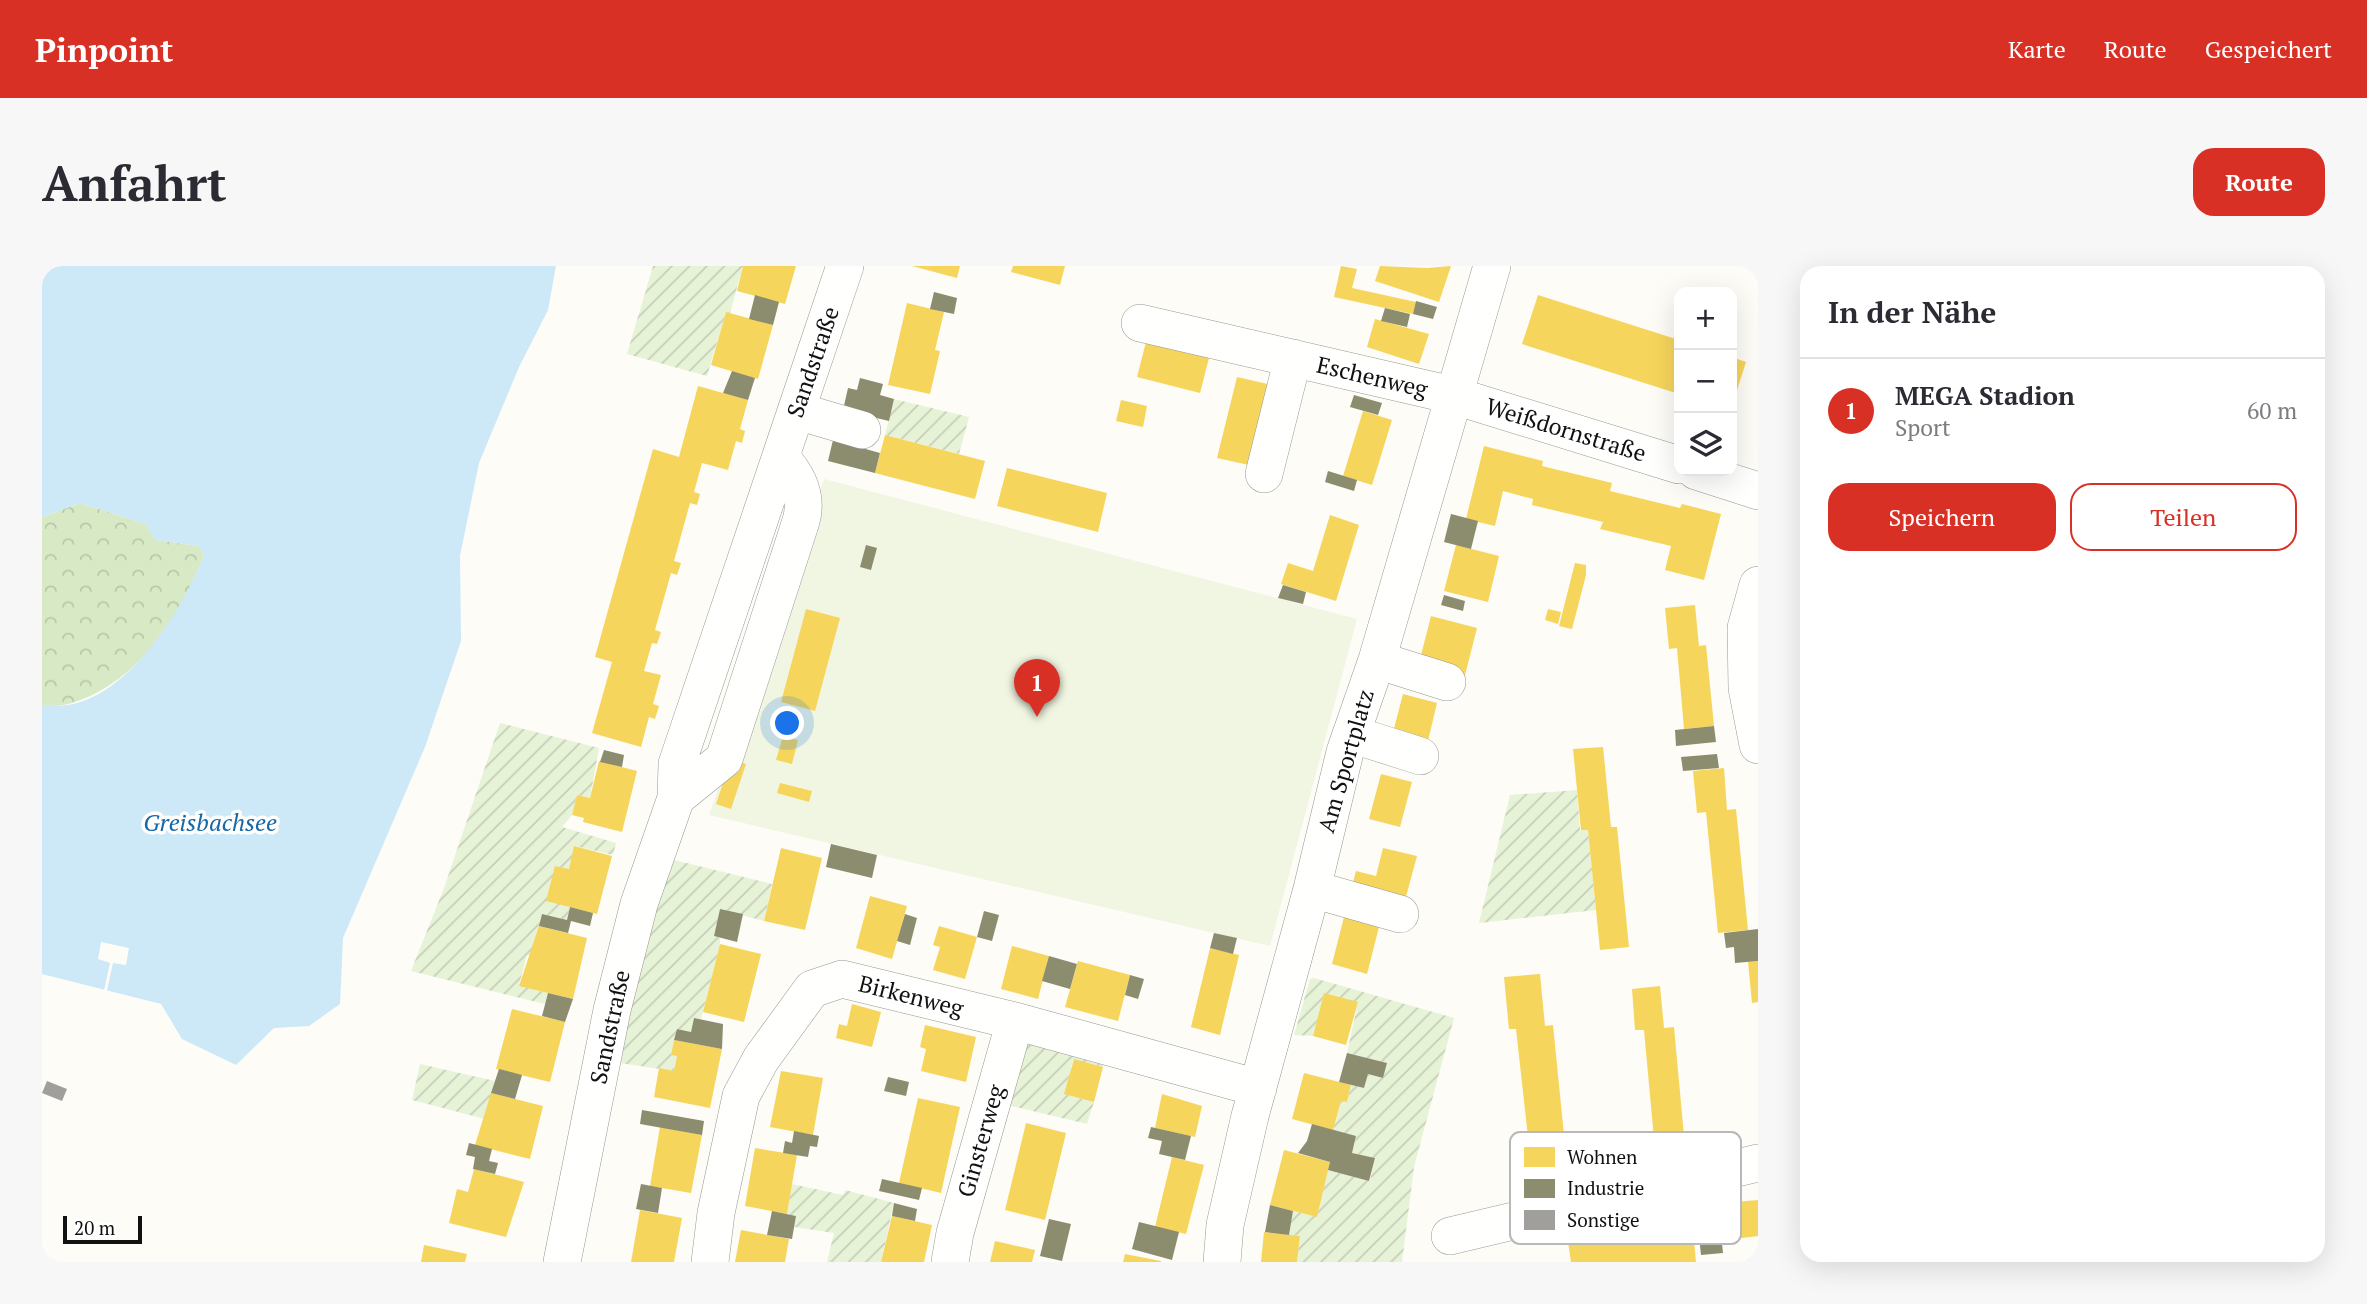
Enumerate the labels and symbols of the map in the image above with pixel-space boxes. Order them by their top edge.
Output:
street label: Sandstraße [779,302,846,422]
street label: Eschenweg [1314,349,1431,405]
street label: Weißdornstraße [1482,390,1650,469]
pin: 1 [1014,659,1060,717]
street label: Am Sportplatz [1310,686,1381,836]
your location [770,706,804,740]
water label: Greisbachsee [143,806,277,838]
street label: Sandstraße [582,967,637,1087]
street label: Birkenweg [856,968,968,1024]
street label: Ginsterweg [950,1080,1012,1201]
legend [1510,1132,1741,1244]
text: Wohnen [1567,1144,1637,1169]
text: Industrie [1567,1175,1644,1200]
text: Sonstige [1567,1207,1640,1232]
scale bar [63,1213,142,1245]

